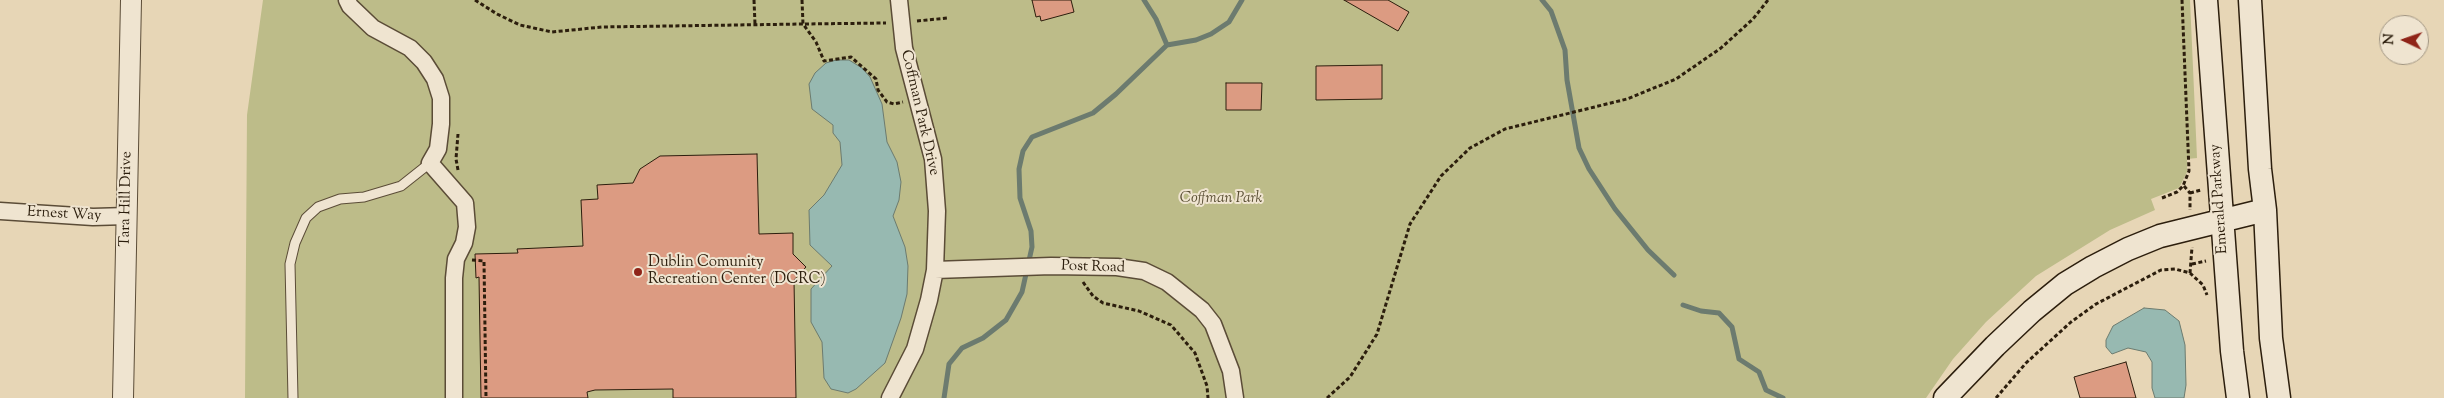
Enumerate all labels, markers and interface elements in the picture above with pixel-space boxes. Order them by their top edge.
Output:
north arrow [2379,15,2429,65]
text: N [2380,33,2400,45]
street label: Coffman Park Drive [896,48,942,178]
street label: Emerald Parkway [2207,143,2233,255]
street label: Tara Hill Drive [117,151,137,247]
park label: Coffman Park [1180,190,1262,208]
street label: Ernest Way [26,204,102,226]
place label: Dublin Comunity Recreation Center (DCRC) [648,254,826,289]
street label: Post Road [1061,258,1125,278]
marker: Dublin Comunity Recreation Center (DCRC) [632,266,644,278]

